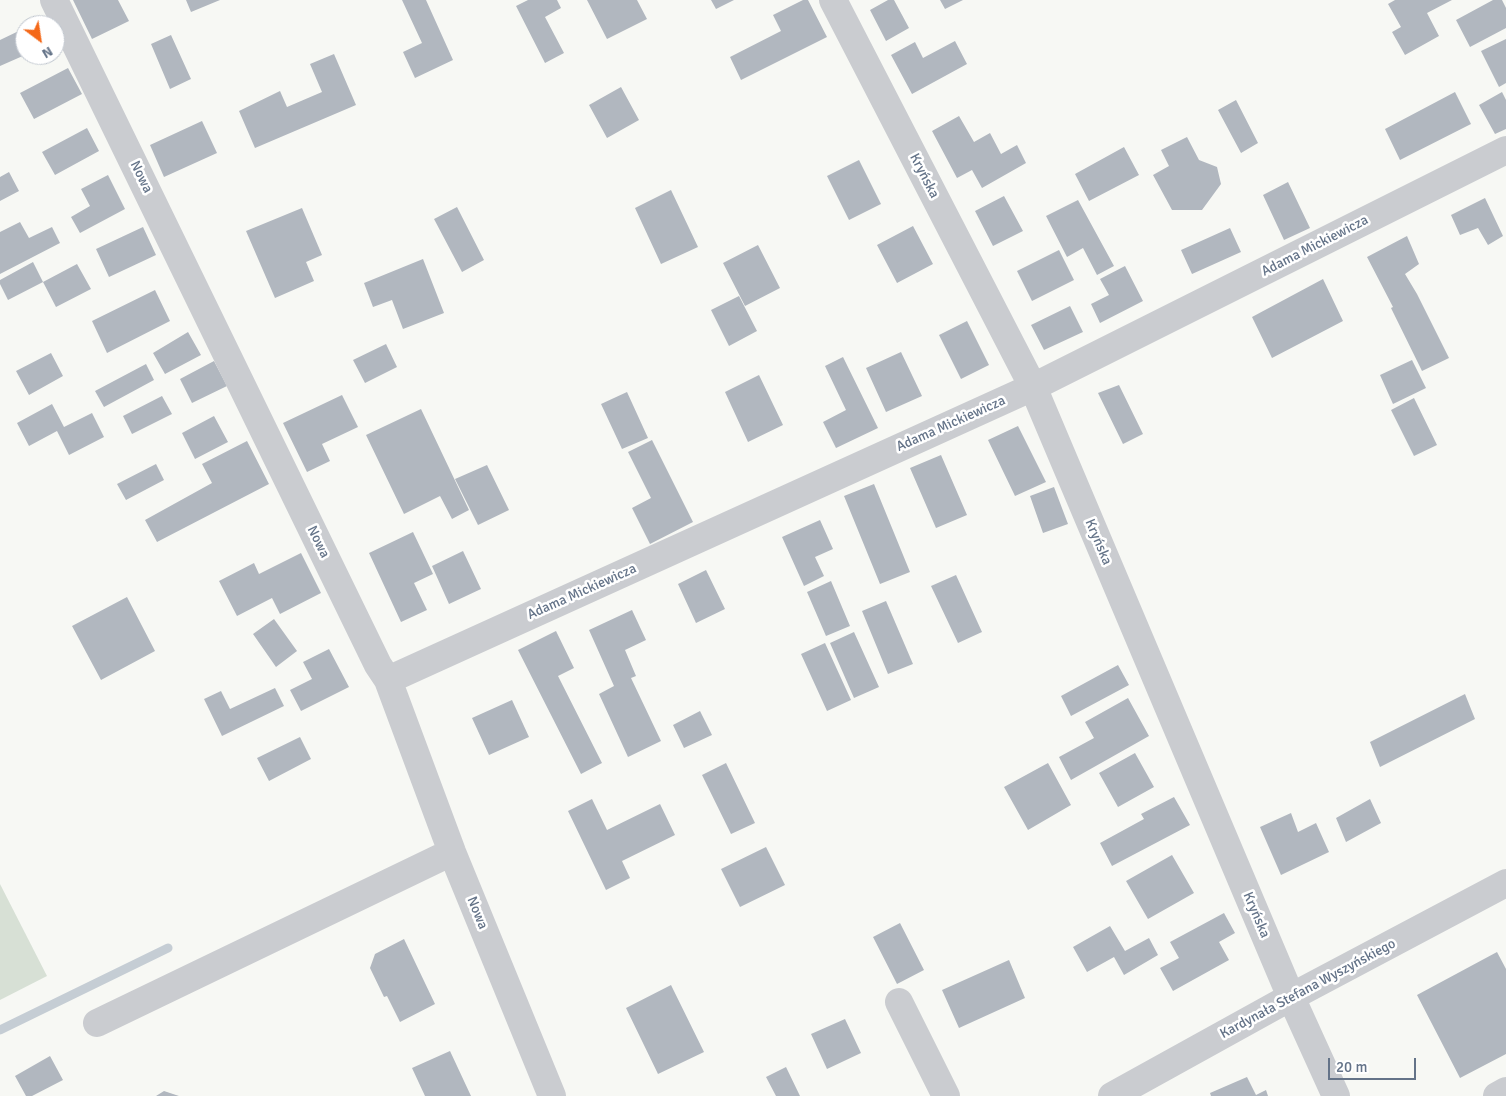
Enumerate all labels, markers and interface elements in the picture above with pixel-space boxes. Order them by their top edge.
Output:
north arrow [15,15,65,65]
text: N [39,43,56,62]
street label: Kryńska [906,151,942,201]
street label: Nowa [126,158,156,196]
street label: Adama Mickiewicza [1259,212,1371,280]
street label: Adama Mickiewicza [894,392,1008,456]
street label: Kryńska [1081,516,1115,568]
street label: Nowa [303,523,333,561]
street label: Adama Mickiewicza [525,560,639,624]
street label: Kryńska [1239,889,1273,941]
street label: Nowa [463,894,491,932]
street label: Kardynała Stefana Wyszyńskiego [1217,935,1399,1043]
scale bar [1331,1048,1418,1080]
text: 20 m [1336,1058,1367,1076]

